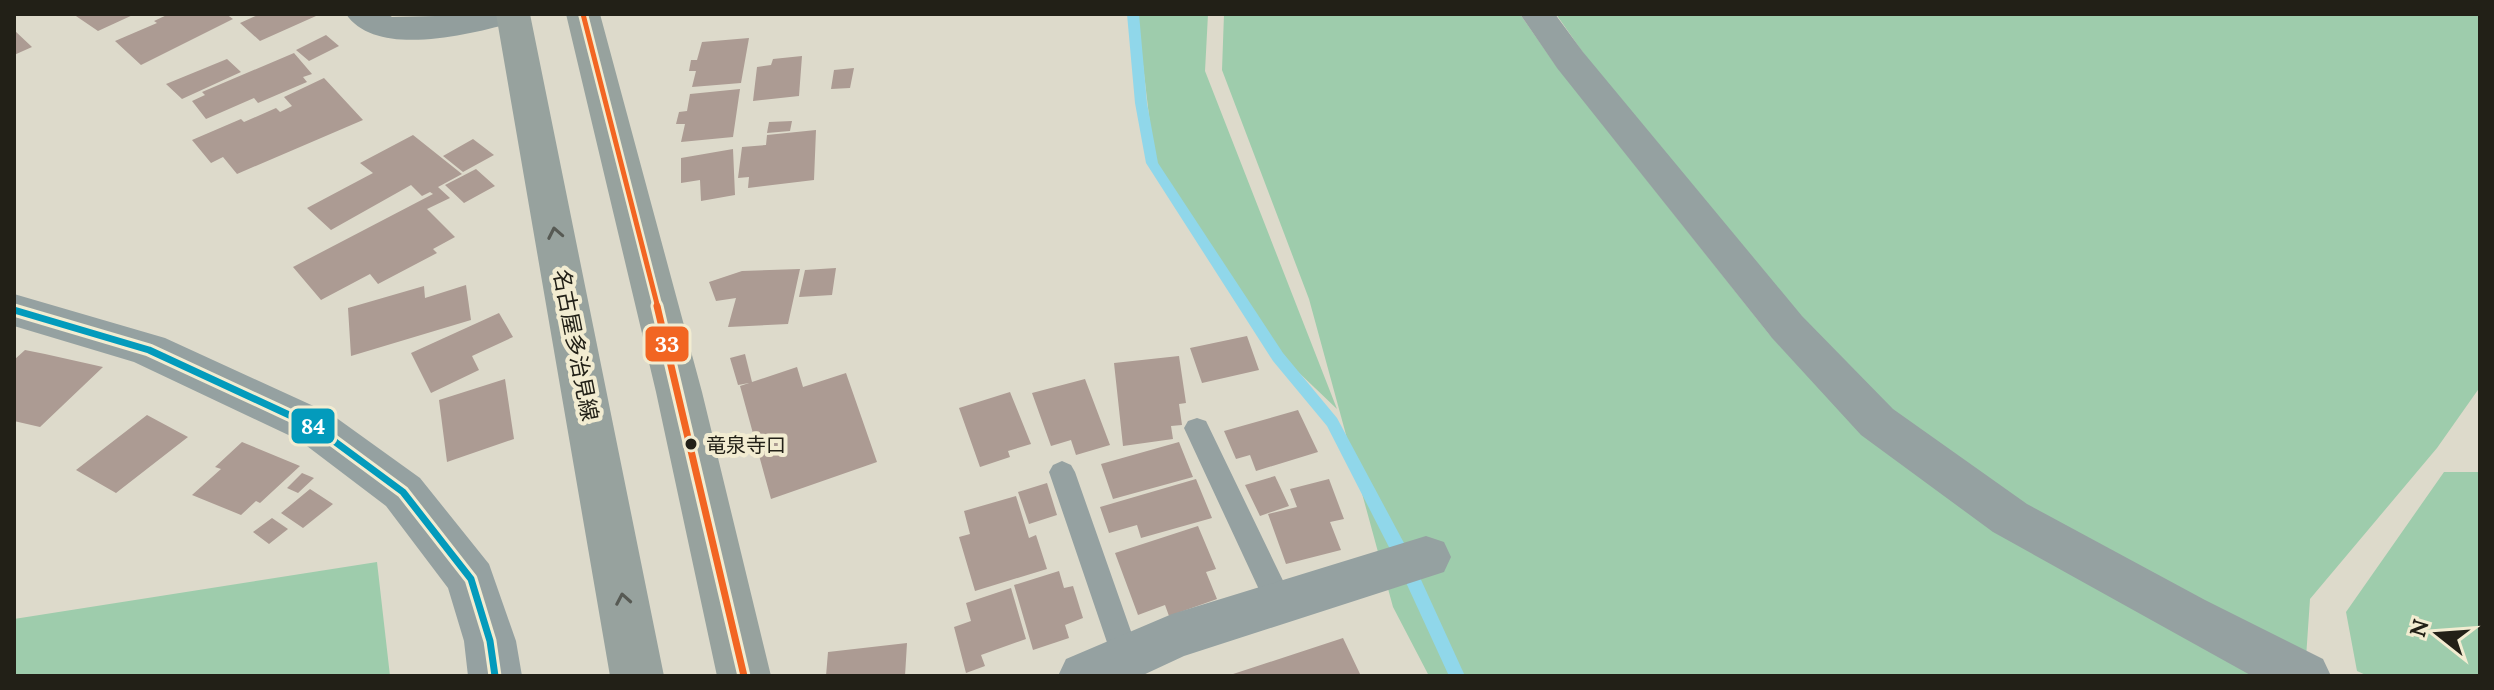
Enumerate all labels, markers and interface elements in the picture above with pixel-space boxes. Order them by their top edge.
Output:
one-way arrow [547,227,564,241]
street label: 名古屋多治見線 [548,267,604,423]
line badge: 33 [644,325,690,363]
text: 33 [655,330,679,358]
line badge: 84 [290,407,336,445]
text: 84 [301,412,325,440]
place label: 竜泉寺口 [706,432,786,457]
marker: 竜泉寺口 [683,436,699,452]
one-way arrow [616,592,633,606]
north arrow [2398,594,2478,674]
text: N [2403,616,2435,640]

